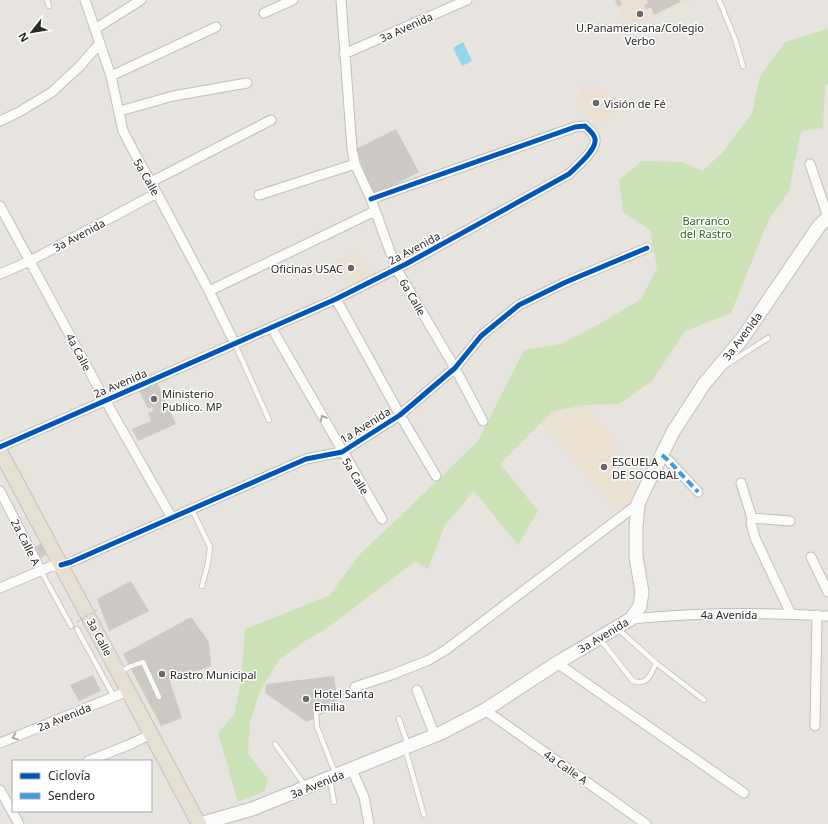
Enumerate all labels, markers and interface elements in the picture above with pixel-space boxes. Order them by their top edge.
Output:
street label: 3a Avenida [377,9,435,45]
marker: U.Panamericana/Colegio Verbo [635,9,645,19]
north arrow [12,12,52,52]
place label: U.Panamericana/Colegio Verbo [576,20,704,48]
text: N [14,30,32,45]
place label: Visión de Fé [604,96,666,111]
marker: Visión de Fé [591,98,601,108]
street label: 5a Calle [130,156,164,198]
park label: Barranco del Rastro [680,213,732,241]
street label: 3a Avenida [50,215,108,255]
street label: 2a Avenida [385,228,443,268]
place label: Oficinas USAC [271,261,343,276]
marker: Oficinas USAC [346,263,356,273]
street label: 6a Calle [396,276,430,318]
street label: 3a Avenida [719,309,765,363]
street label: 4a Calle [63,331,95,373]
street label: 2a Avenida [91,365,149,401]
place label: Ministerio Publico. MP [162,386,223,414]
marker: Ministerio Publico. MP [149,394,159,404]
street label: 1a Avenida [337,404,393,446]
one-way arrow [320,415,327,422]
place label: ESCUELA DE SOCOBAL [612,454,679,482]
street label: 5a Calle [339,455,373,497]
marker: ESCUELA DE SOCOBAL [599,462,609,472]
street label: 2a Calle A [8,516,45,569]
street label: 4a Avenida [701,607,757,622]
street label: 3a Avenida [575,614,631,656]
street label: 3a Calle [84,616,116,658]
place label: Rastro Municipal [170,667,256,682]
marker: Rastro Municipal [157,669,167,679]
place label: Hotel Santa Emilia [314,686,374,714]
marker: Hotel Santa Emilia [301,694,311,704]
street label: 2a Avenida [35,699,93,735]
one-way arrow [11,732,19,740]
street label: 4a Calle A [541,746,592,788]
legend [12,760,152,812]
street label: 3a Avenida [288,766,346,802]
text: Ciclovía [48,767,90,784]
text: Sendero [48,787,95,804]

